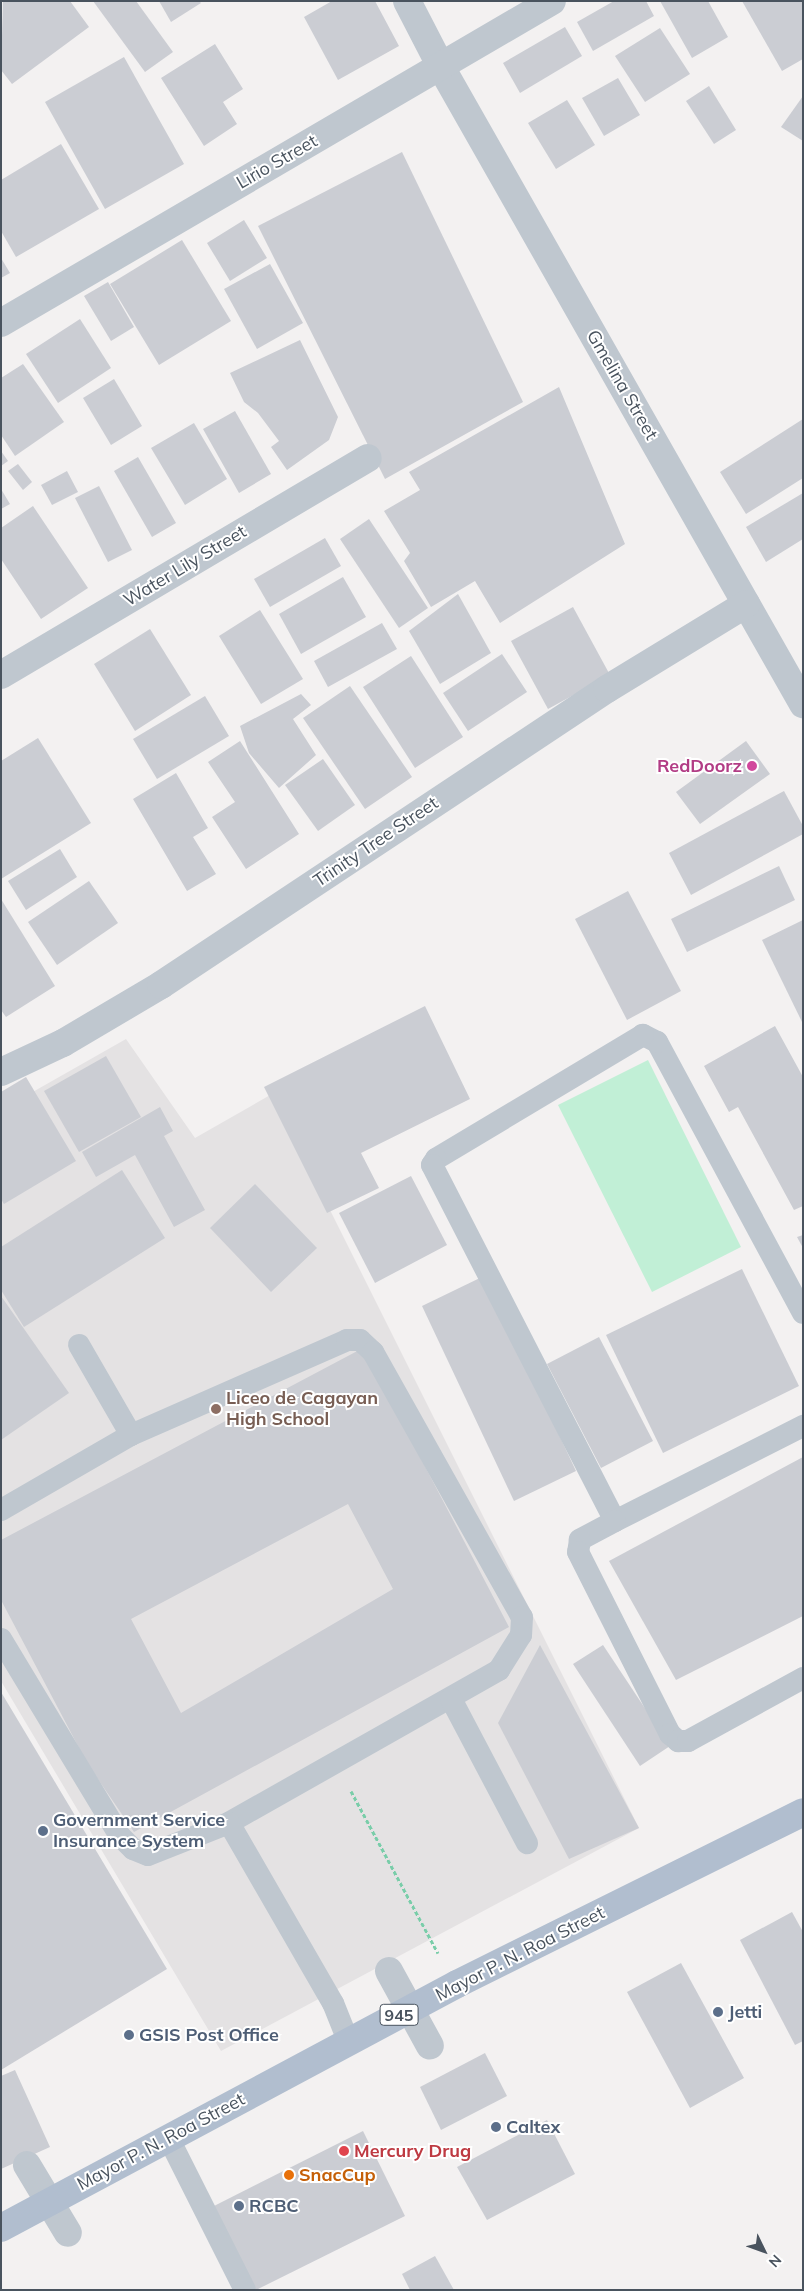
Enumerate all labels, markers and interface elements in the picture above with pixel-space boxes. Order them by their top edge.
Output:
street label: Lirio Street [233,130,321,194]
street label: Gmelina Street [582,326,662,444]
street label: Water Lily Street [120,521,250,611]
place label: RedDoorz [657,755,742,777]
marker: RedDoorz [746,760,758,772]
street label: Trinity Tree Street [310,792,442,892]
place label: Liceo de Cagayan High School [226,1388,378,1430]
marker: Liceo de Cagayan High School [210,1403,222,1415]
place label: Government Service Insurance System [53,1810,225,1852]
marker: Government Service Insurance System [37,1825,49,1837]
street label: Mayor P. N. Roa Street [432,1902,608,2006]
place label: Jetti [728,2001,762,2023]
road number: 945 [379,2002,419,2028]
marker: Jetti [712,2006,724,2018]
place label: GSIS Post Office [139,2024,279,2046]
marker: GSIS Post Office [123,2029,135,2041]
street label: Mayor P. N. Roa Street [73,2089,249,2195]
place label: Caltex [506,2116,560,2138]
marker: Caltex [490,2121,502,2133]
place label: Mercury Drug [354,2140,471,2162]
marker: Mercury Drug [338,2145,350,2157]
place label: SnacCup [299,2164,376,2186]
marker: SnacCup [283,2169,295,2181]
place label: RCBC [249,2195,299,2217]
marker: RCBC [233,2200,245,2212]
north arrow [739,2226,789,2276]
text: N [765,2251,785,2271]

